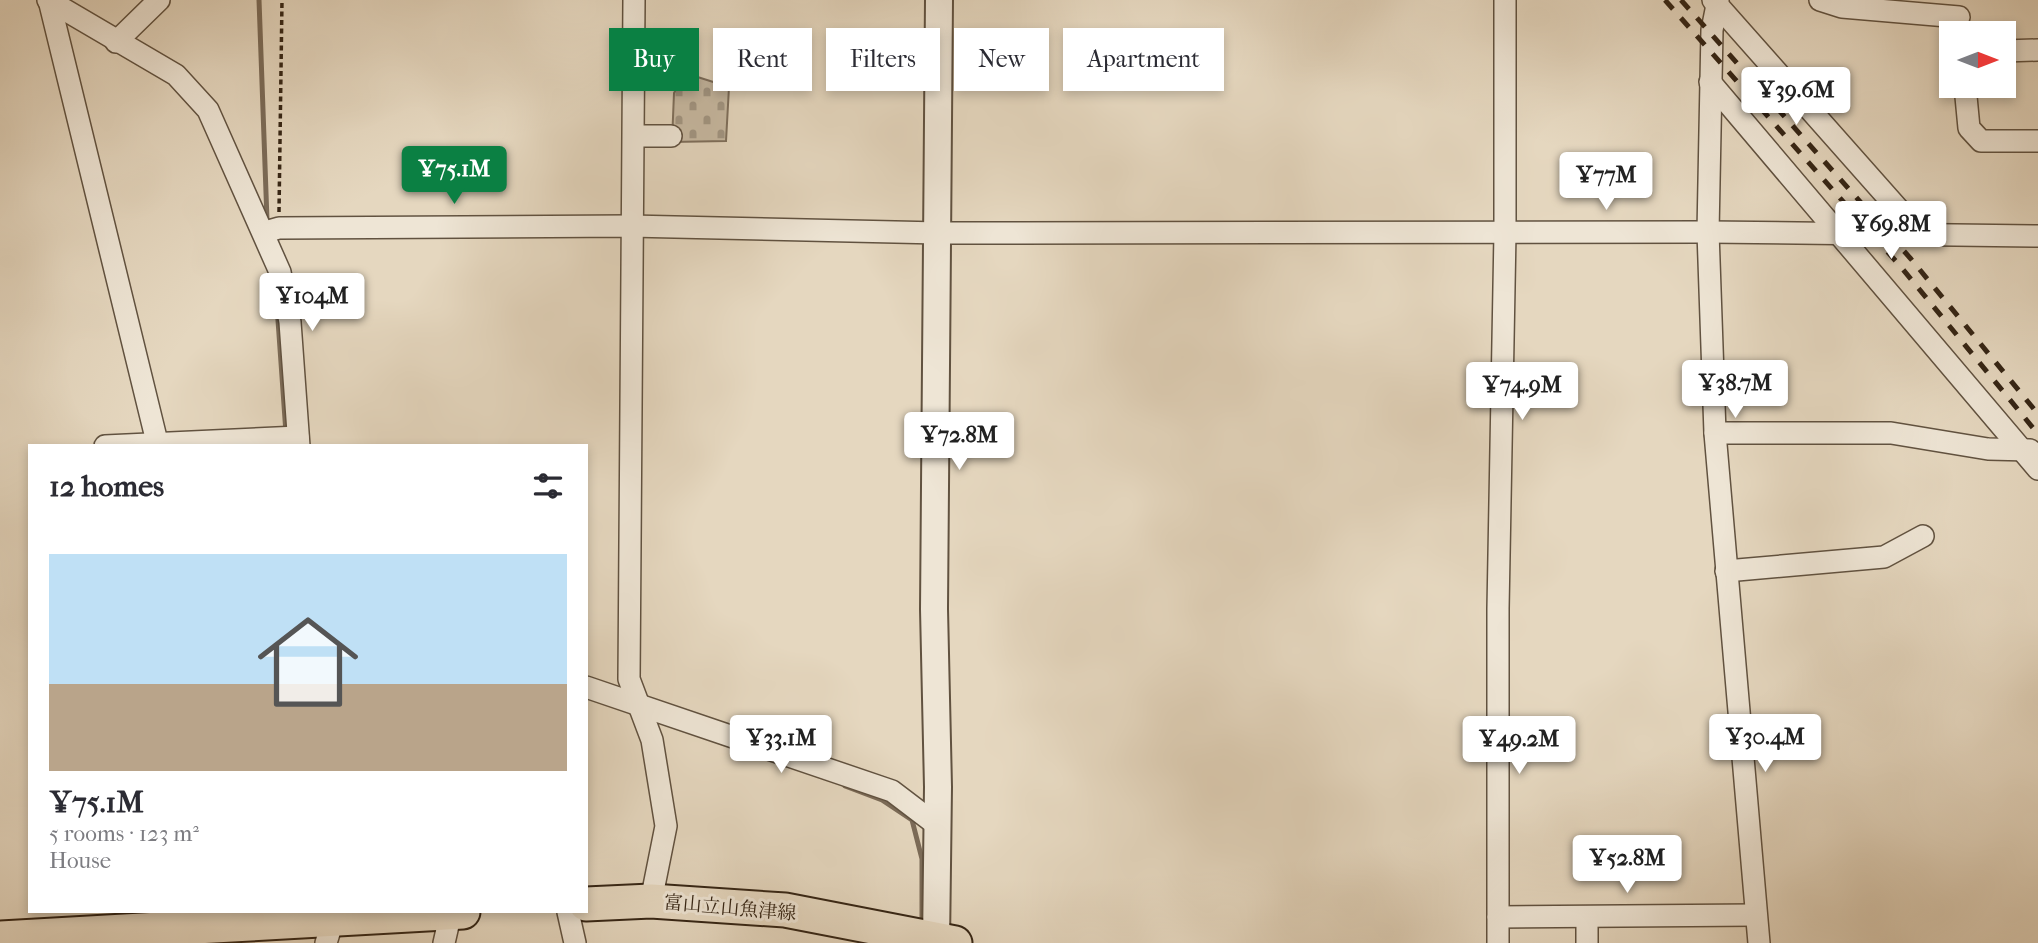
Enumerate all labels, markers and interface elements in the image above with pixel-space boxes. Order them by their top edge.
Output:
north arrow [1939,21,2016,98]
map controls [1939,21,2016,98]
chip: Buy [609,28,699,91]
chip: Rent [713,28,812,91]
chip: Filters [826,28,940,91]
chip: New [954,28,1049,91]
chip: Apartment [1063,28,1224,91]
pin: ¥39.6M [1739,68,1853,127]
text: ¥39.6M [1757,76,1835,103]
pin: ¥75.1M [397,146,511,206]
pin: ¥77M [1565,152,1647,212]
text: ¥75.1M [418,155,490,182]
text: ¥77M [1575,161,1637,188]
pin: ¥69.8M [1834,202,1948,261]
text: ¥69.8M [1851,210,1931,237]
pin: ¥104M [263,274,361,333]
text: ¥104M [275,282,349,309]
pin: ¥38.7M [1678,360,1792,420]
pin: ¥74.9M [1465,362,1579,422]
text: ¥38.7M [1698,369,1772,396]
text: ¥74.9M [1482,371,1562,398]
pin: ¥72.8M [902,412,1016,472]
text: ¥72.8M [920,421,998,448]
icon: filters [529,467,567,505]
text: 12 homes [49,469,164,504]
icon: home [245,599,371,725]
pin: ¥30.4M [1708,714,1822,774]
pin: ¥33.1M [724,716,838,775]
pin: ¥49.2M [1462,716,1576,776]
text: ¥30.4M [1725,723,1805,750]
text: ¥33.1M [746,724,816,751]
text: ¥49.2M [1479,725,1559,752]
text: ¥75.1M [49,785,144,820]
text: 5 rooms · 123 m² [49,820,199,847]
pin: ¥52.8M [1570,836,1684,895]
text: ¥52.8M [1589,844,1665,871]
text: House [49,847,111,874]
street label: 富山立山魚津線 [663,891,797,925]

